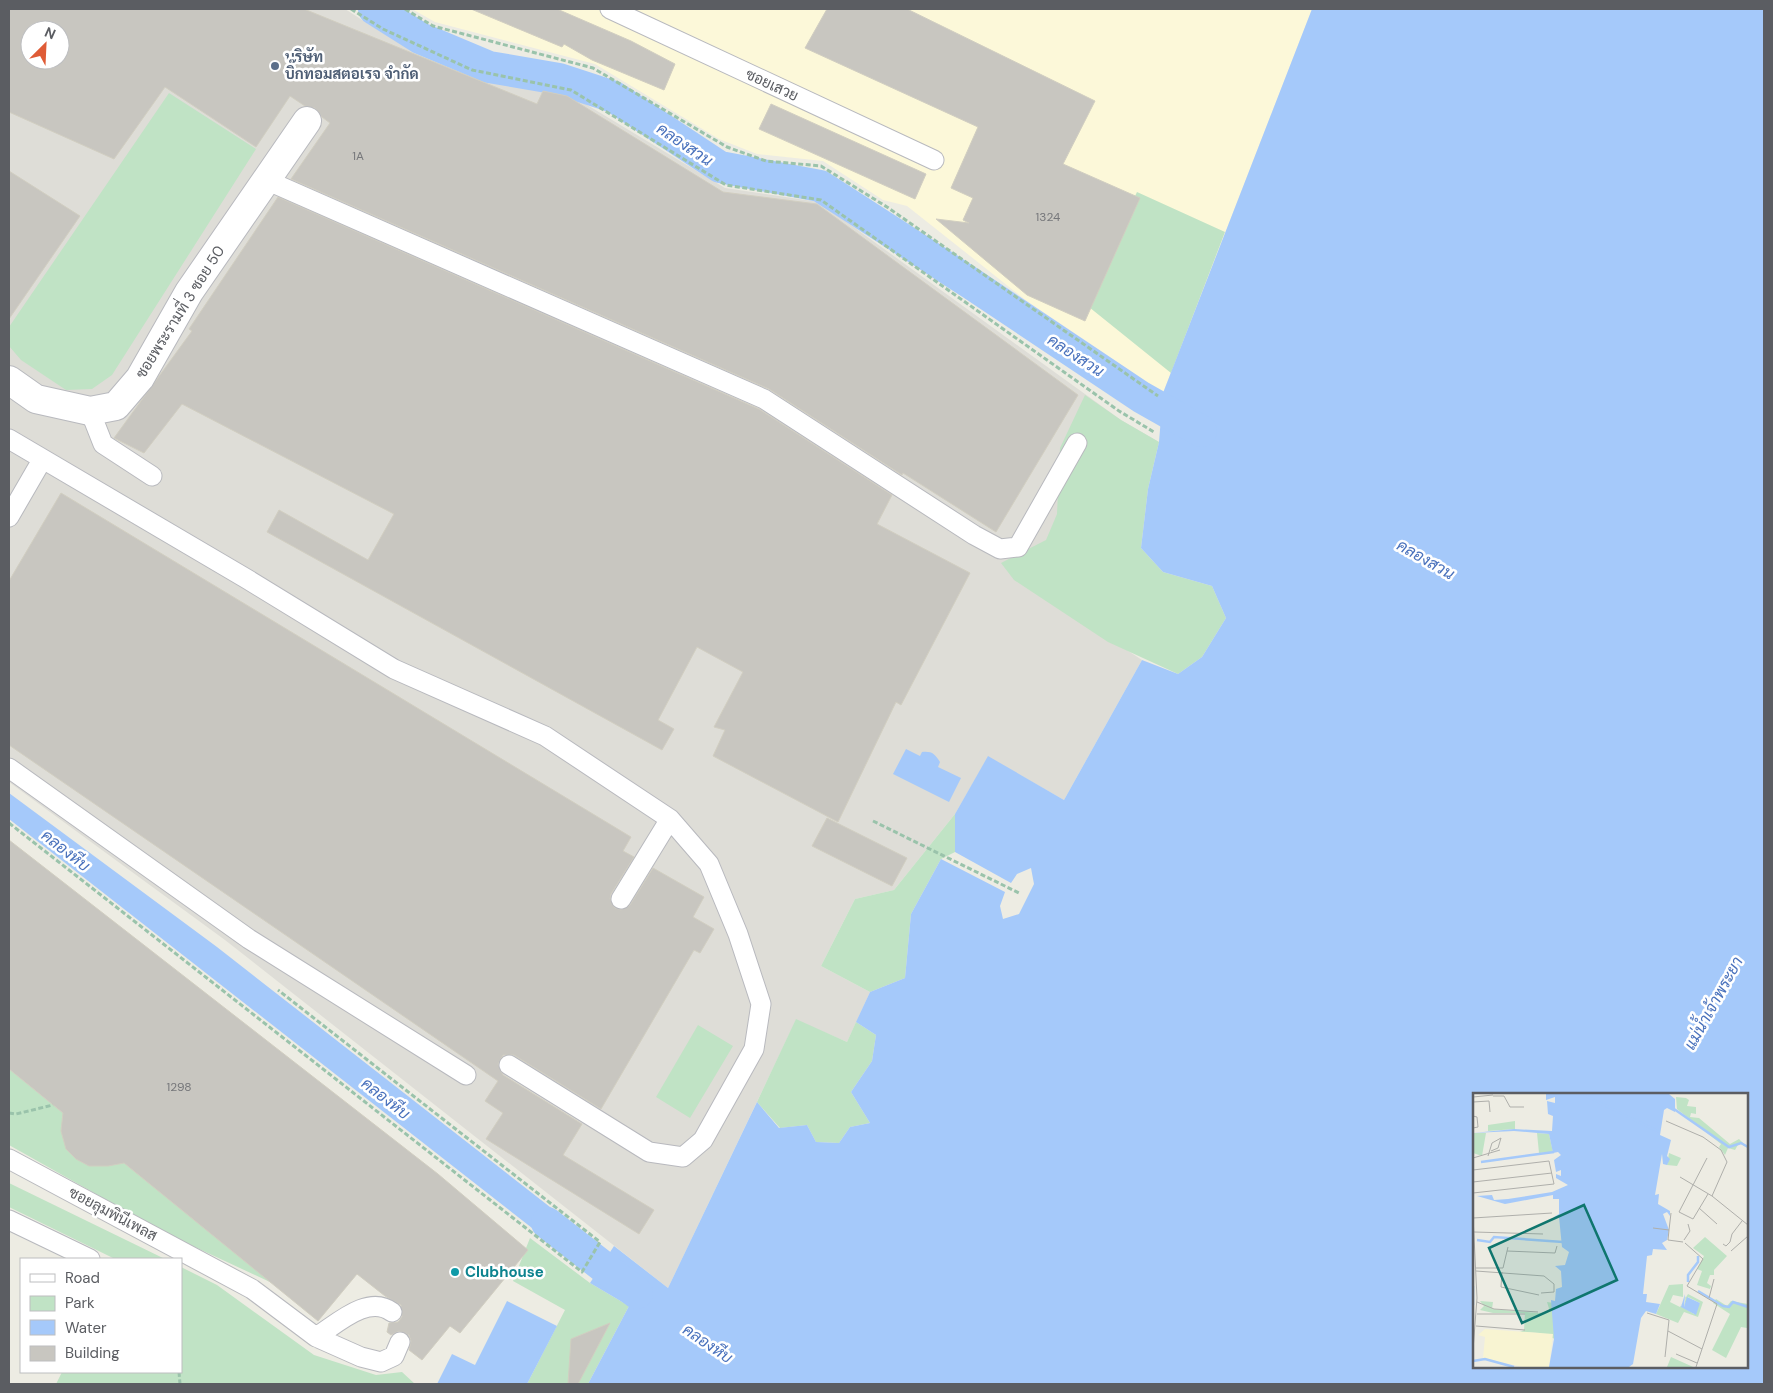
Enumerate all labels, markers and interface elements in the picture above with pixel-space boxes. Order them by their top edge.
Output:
north arrow [20,20,70,70]
text: N [42,23,59,43]
place label: บริษัท บิ๊กทอมสตอเรจ จำกัด [285,47,419,84]
marker: บริษัท บิ๊กทอมสตอเรจ จำกัด [269,60,281,72]
street label: ซอยเสวย [742,64,802,106]
water label: คลองสวน [653,118,717,171]
house number: 1A [352,148,364,164]
house number: 1324 [1036,209,1060,225]
street label: ซอยพระรามที่ 3 ซอย 50 [127,239,229,382]
water label: คลองสวน [1043,329,1108,381]
water label: คลองสวน [1393,535,1458,584]
water label: คลองหีบ [37,824,95,876]
water label: แม่น้ำเจ้าพระยา [1676,951,1748,1054]
water label: คลองหีบ [357,1072,415,1124]
house number: 1298 [166,1079,192,1095]
inset map [1473,1093,1748,1368]
street label: ซอยลุมพินีเพลส [65,1182,161,1247]
legend [20,1258,182,1373]
place label: Clubhouse [465,1262,544,1282]
marker: Clubhouse [449,1266,461,1278]
text: Road [65,1268,100,1288]
text: Park [65,1293,95,1313]
text: Water [65,1318,107,1338]
water label: คลองหีบ [679,1318,738,1368]
text: Building [65,1343,120,1363]

